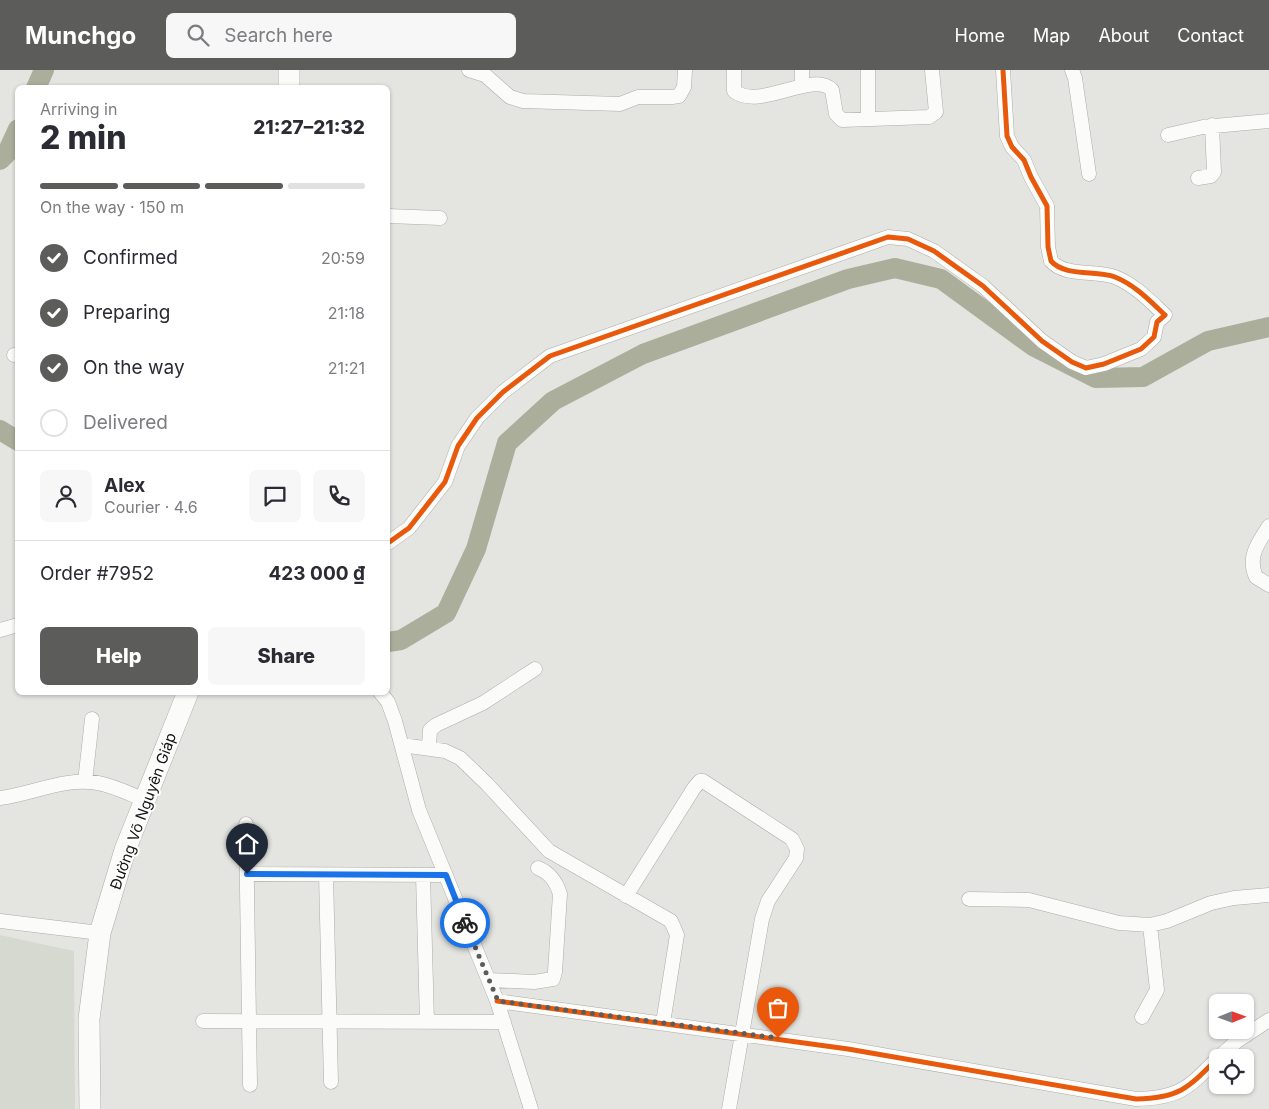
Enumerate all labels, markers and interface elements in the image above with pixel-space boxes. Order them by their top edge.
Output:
search box [166,13,516,58]
text: Munchgo [25,21,136,50]
icon: search [184,21,212,49]
text: Search here [224,24,333,47]
text: Home [955,25,1005,46]
text: Map [1033,25,1070,46]
text: About [1098,25,1149,46]
text: Contact [1177,25,1244,46]
text: Arriving in [40,99,117,119]
text: 21:27–21:32 [253,116,365,139]
text: 2 min [40,118,126,157]
text: On the way · 150 m [40,197,184,217]
icon: check [40,244,68,272]
text: Confirmed [83,246,178,269]
text: 20:59 [321,248,365,268]
icon: check [40,299,68,327]
text: Preparing [83,301,170,324]
text: 21:18 [328,303,365,323]
icon: check [40,354,68,382]
text: On the way [83,356,185,379]
text: 21:21 [328,358,365,378]
text: Delivered [83,411,168,434]
button: person [40,470,92,522]
button: chat [249,470,301,522]
button: phone [313,470,365,522]
text: Alex [104,474,145,497]
text: Courier · 4.6 [104,497,198,517]
text: Order #7952 [40,562,154,585]
text: 423 000 ₫ [269,562,365,585]
button: Help [40,627,198,685]
button: Share [208,627,365,685]
street label: Đường Võ Nguyên Giáp [106,730,180,892]
pin [226,823,268,874]
icon: home [233,830,261,858]
courier [440,898,490,948]
icon: bike [451,909,479,937]
pin [757,987,799,1038]
icon: bag [764,994,792,1022]
north arrow [1209,994,1254,1039]
map controls [1209,994,1254,1094]
button: locate [1209,1049,1254,1094]

